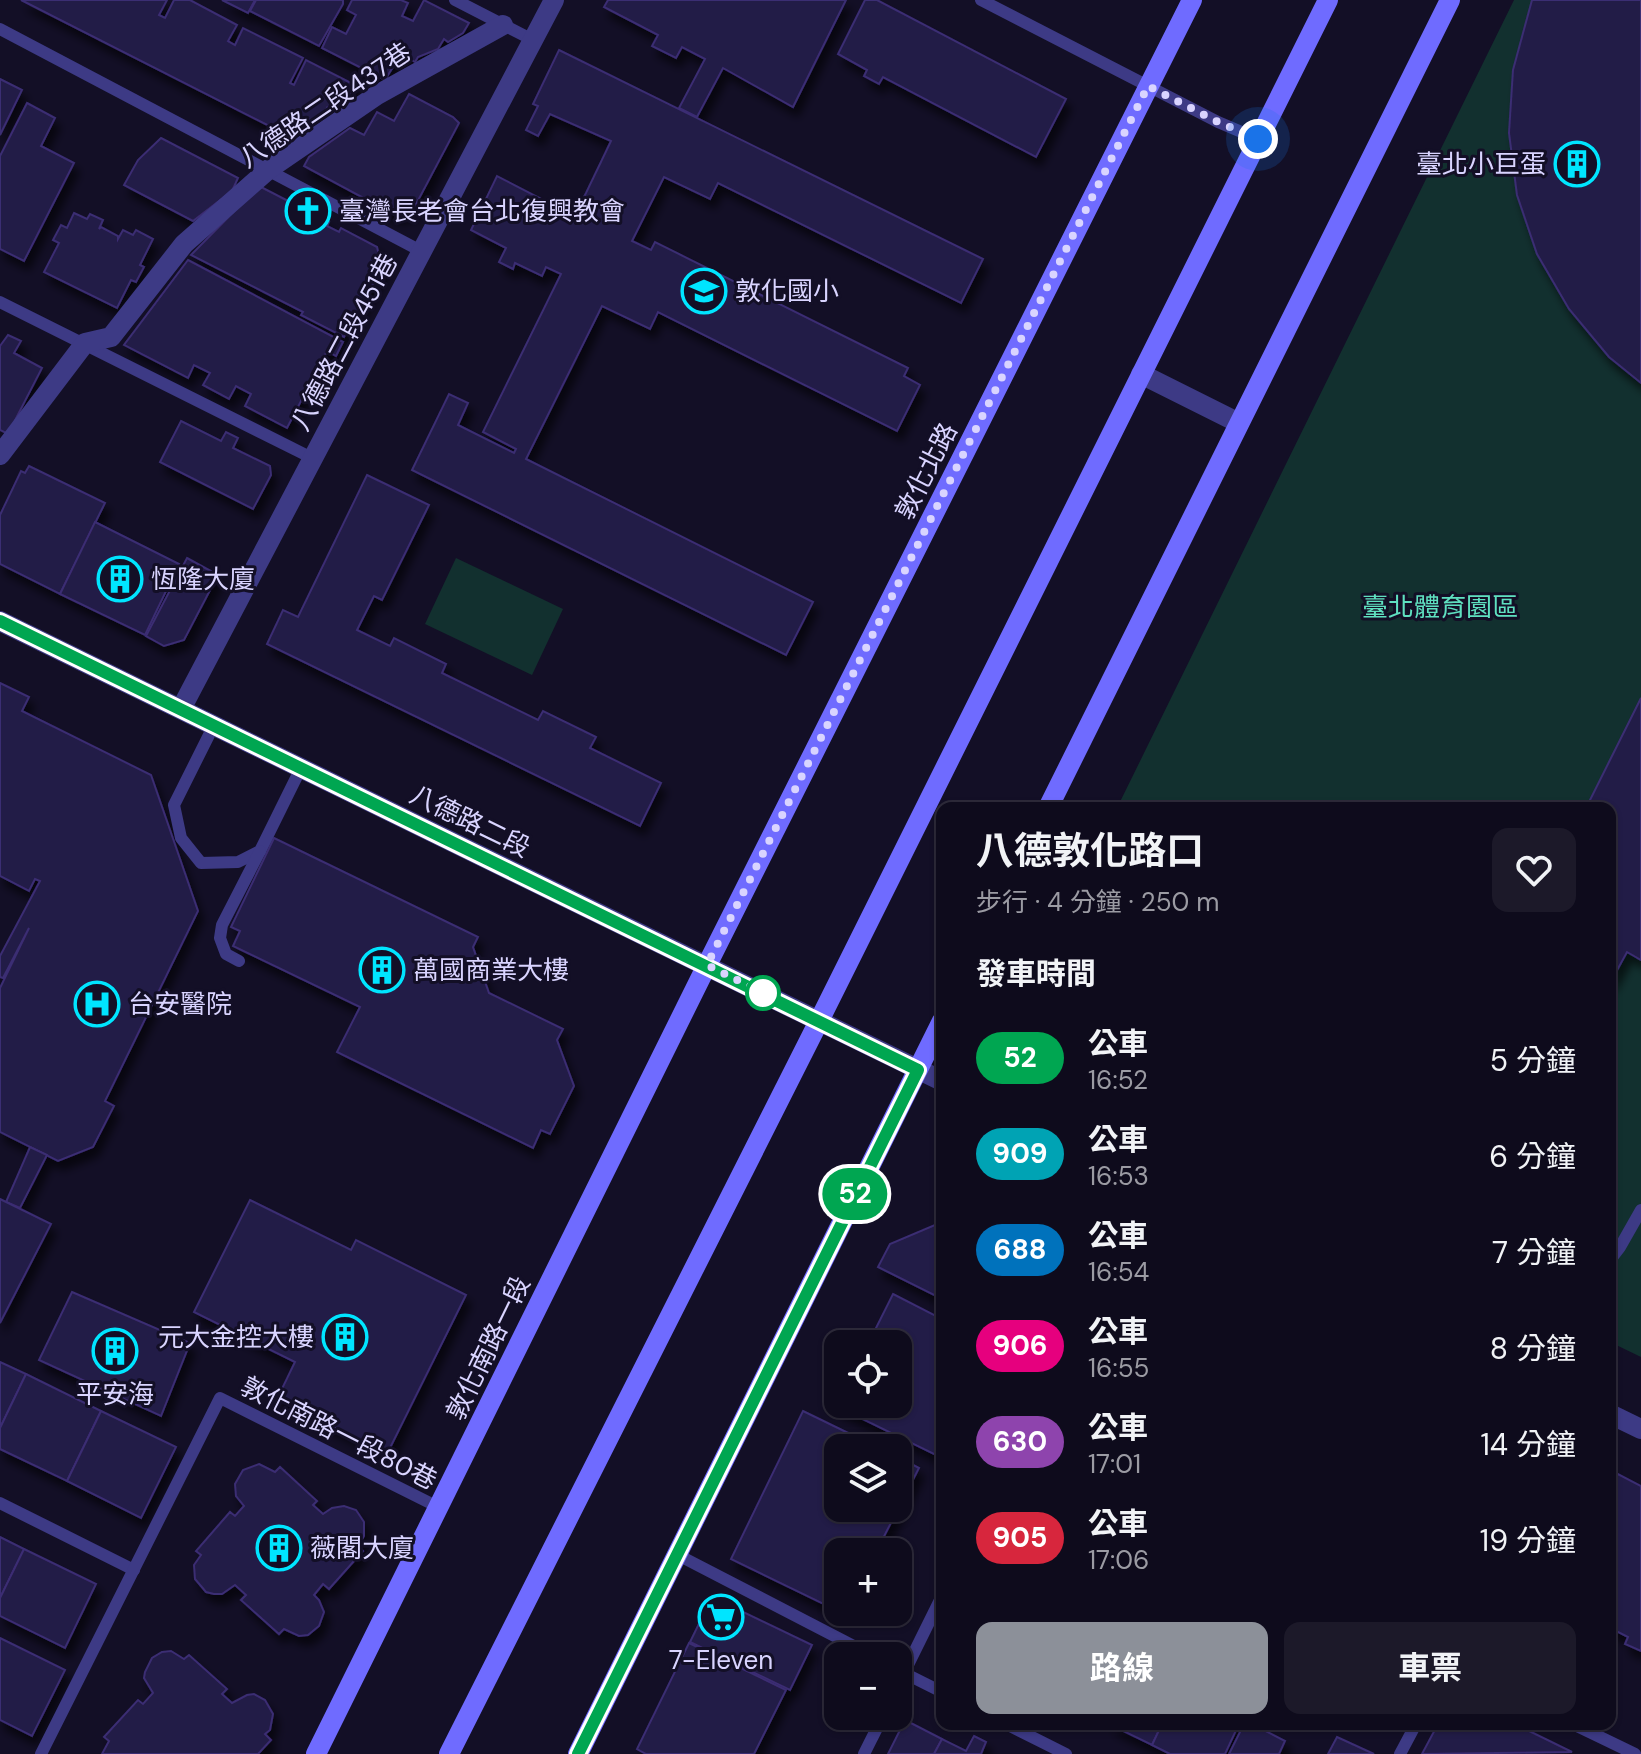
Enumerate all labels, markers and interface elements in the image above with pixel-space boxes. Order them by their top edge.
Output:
street label: 八德路二段437巷 [232,35,418,175]
your location [1238,119,1278,159]
building icon: 臺北小巨蛋 [1553,140,1601,188]
place label: 臺北小巨蛋 [1416,147,1546,181]
church icon: 臺灣長老會台北復興教會 [284,187,332,235]
place label: 臺灣長老會台北復興教會 [339,194,625,228]
street label: 八德路二段451巷 [283,248,405,436]
school or university icon: 敦化國小 [680,267,728,315]
place label: 敦化國小 [735,274,839,308]
street label: 敦化北路 [887,417,965,525]
building icon: 恆隆大廈 [96,555,144,603]
place label: 恆隆大廈 [151,562,255,596]
park label: 臺北體育園區 [1362,590,1518,624]
street label: 八德路二段 [404,777,536,865]
text: 八德敦化路口 [976,826,1204,876]
button: heart [1492,828,1576,912]
text: 步行 · 4 分鐘 · 250 m [976,885,1219,919]
building icon: 萬國商業大樓 [358,946,406,994]
place label: 萬國商業大樓 [413,953,569,987]
text: 發車時間 [976,954,1096,993]
unlabelled marker [746,976,780,1010]
hospital icon: 台安醫院 [73,980,121,1028]
place label: 台安醫院 [128,987,232,1021]
text: 公車 [1088,1024,1148,1063]
text: 52 [1003,1039,1037,1076]
text: 5 分鐘 [1490,1041,1576,1080]
text: 16:52 [1088,1063,1148,1097]
text: 公車 [1088,1120,1148,1159]
text: 909 [992,1135,1048,1172]
text: 6 分鐘 [1489,1137,1576,1176]
text: 16:53 [1088,1159,1149,1193]
line badge: 52 [819,1168,891,1220]
text: 52 [838,1175,872,1212]
text: 公車 [1088,1216,1148,1255]
text: 688 [993,1231,1047,1268]
text: 7 分鐘 [1492,1233,1576,1272]
text: 16:54 [1088,1255,1149,1289]
street label: 敦化南路一段 [439,1270,537,1426]
text: 公車 [1088,1312,1148,1351]
building icon: 元大金控大樓 [321,1313,369,1361]
place label: 元大金控大樓 [158,1320,314,1354]
building icon: 平安海 [91,1327,139,1375]
text: 906 [992,1327,1048,1364]
text: 8 分鐘 [1490,1329,1576,1368]
map controls [824,1330,912,1730]
button: locate [824,1330,912,1418]
text: 16:55 [1088,1351,1149,1385]
street label: 敦化南路一段80巷 [235,1369,443,1497]
place label: 平安海 [76,1377,154,1411]
text: 公車 [1088,1408,1148,1447]
text: 630 [993,1423,1047,1460]
text: 14 分鐘 [1480,1425,1576,1464]
button: layers [824,1434,912,1522]
text: 17:01 [1088,1447,1141,1481]
text: 公車 [1088,1504,1148,1543]
text: 905 [993,1519,1047,1556]
text: 19 分鐘 [1480,1521,1576,1560]
building icon: 薇閣大廈 [255,1524,303,1572]
place label: 薇閣大廈 [310,1531,414,1565]
button: + [824,1538,912,1626]
text: 17:06 [1088,1543,1149,1577]
supermarket icon: 7-Eleven [697,1593,745,1641]
button: 路線 [976,1622,1268,1714]
button: 車票 [1284,1622,1576,1714]
button: − [824,1642,912,1730]
place label: 7-Eleven [669,1643,773,1677]

